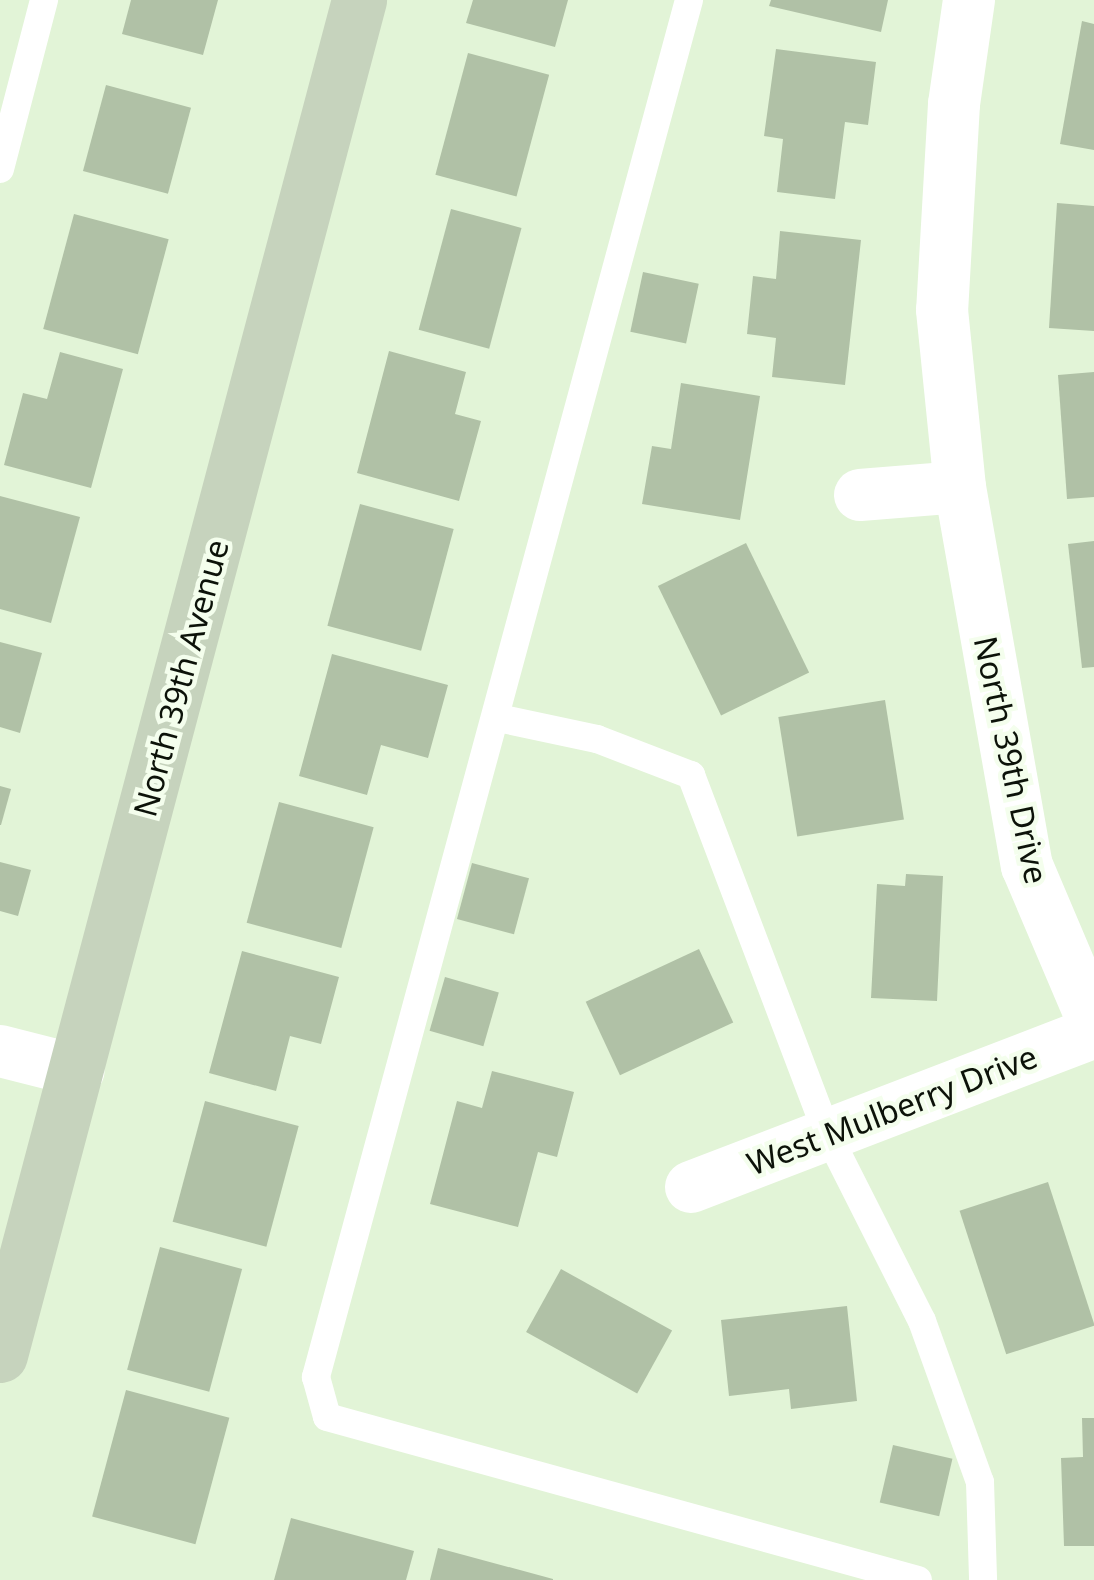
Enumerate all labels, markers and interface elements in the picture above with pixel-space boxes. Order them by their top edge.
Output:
street label: North 39th Avenue [126,535,236,821]
street label: North 39th Drive [966,633,1056,887]
street label: West Mulberry Drive [742,1037,1042,1183]

